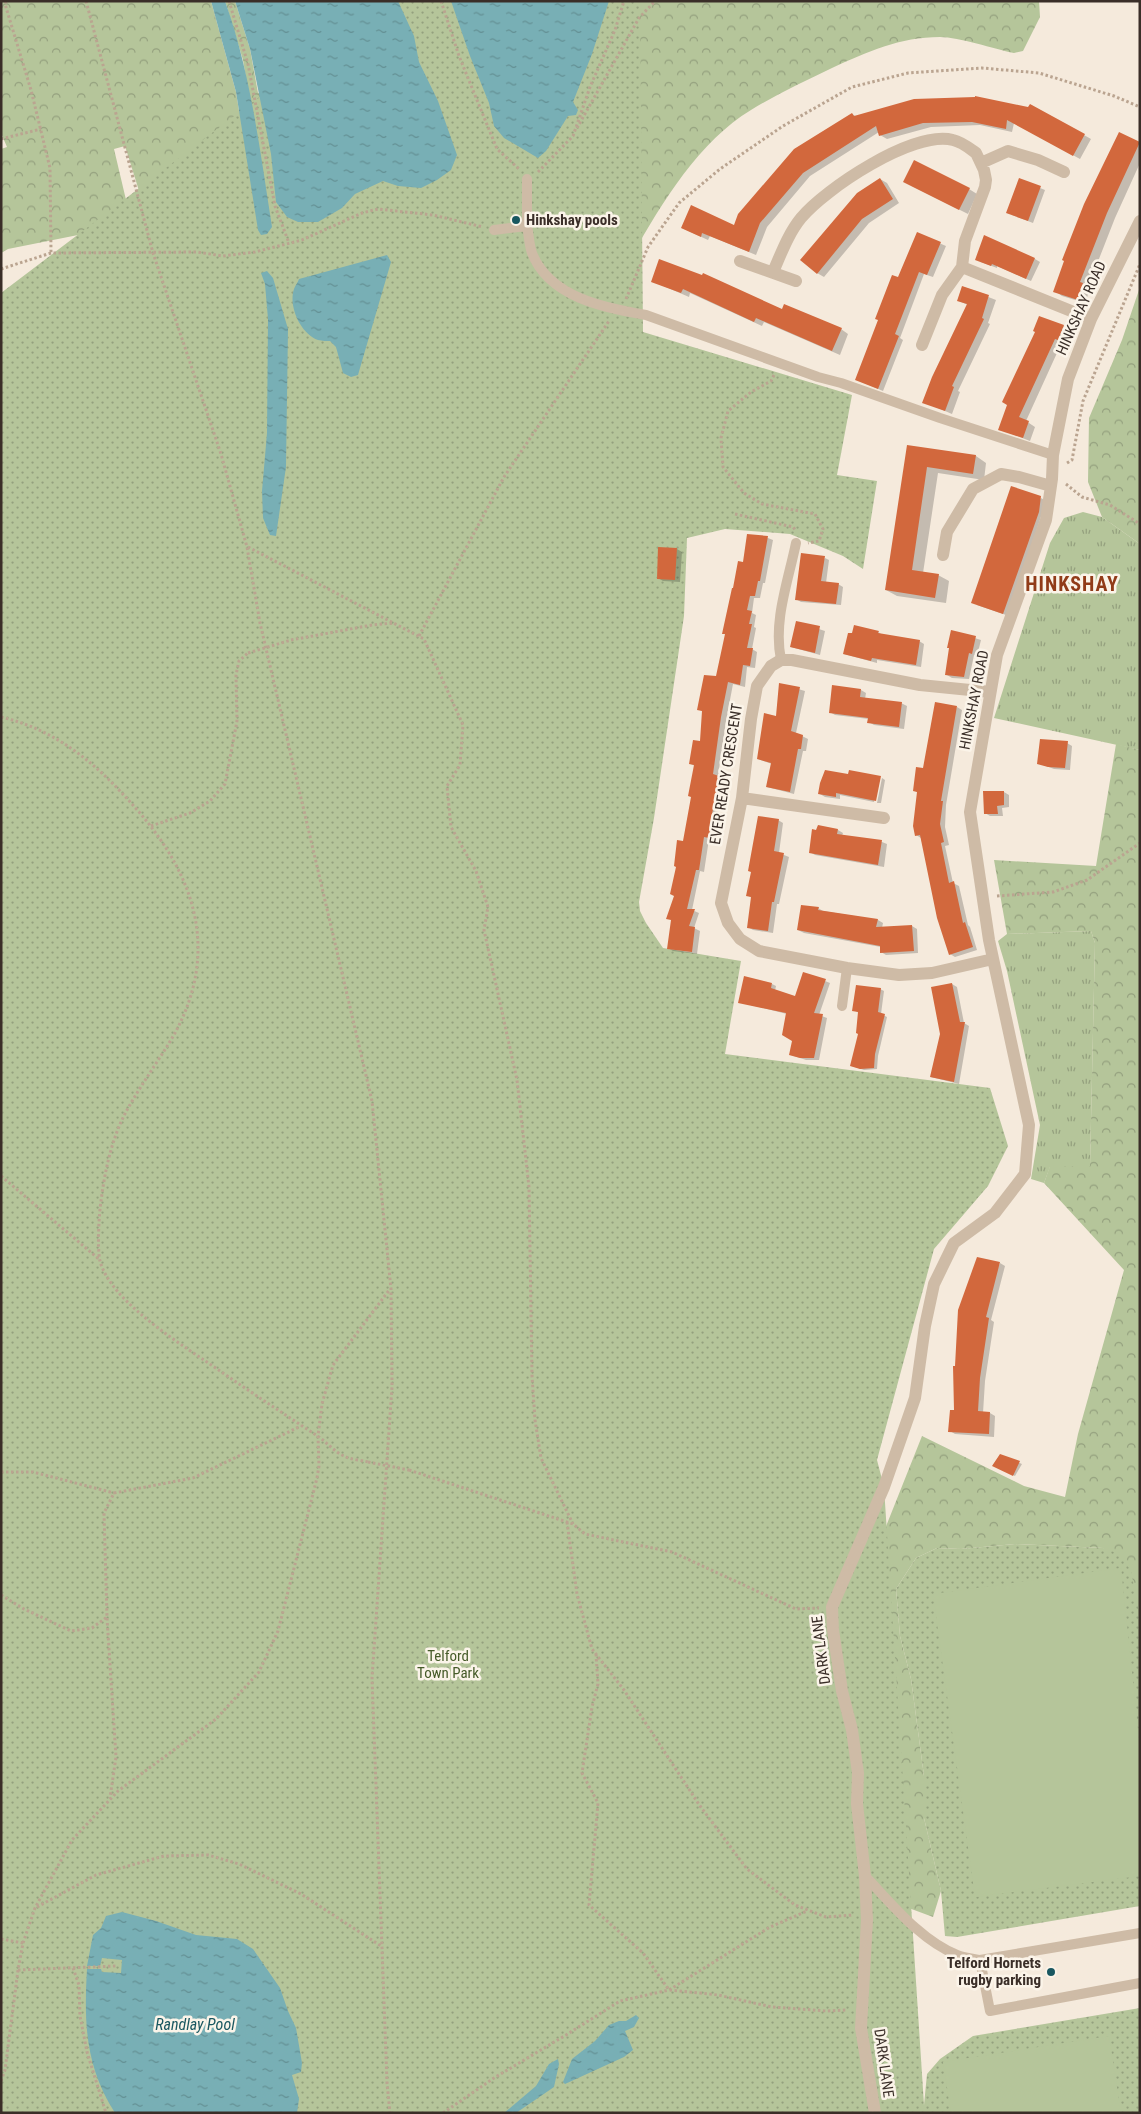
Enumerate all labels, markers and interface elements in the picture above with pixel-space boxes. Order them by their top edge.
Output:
place label: Hinkshay pools [526,211,618,229]
marker: Hinkshay pools [510,214,522,226]
street label: HINKSHAY ROAD [1052,258,1110,358]
district label: HINKSHAY [1025,572,1119,596]
street label: HINKSHAY ROAD [956,649,992,751]
street label: EVER READY CRESCENT [706,702,746,846]
street label: DARK LANE [808,1614,834,1686]
park label: Telford Town Park [417,1647,479,1682]
place label: Telford Hornets rugby parking [947,1954,1041,1989]
marker: Telford Hornets rugby parking [1045,1966,1057,1978]
water label: Randlay Pool [155,2015,235,2034]
street label: DARK LANE [870,2027,898,2099]

